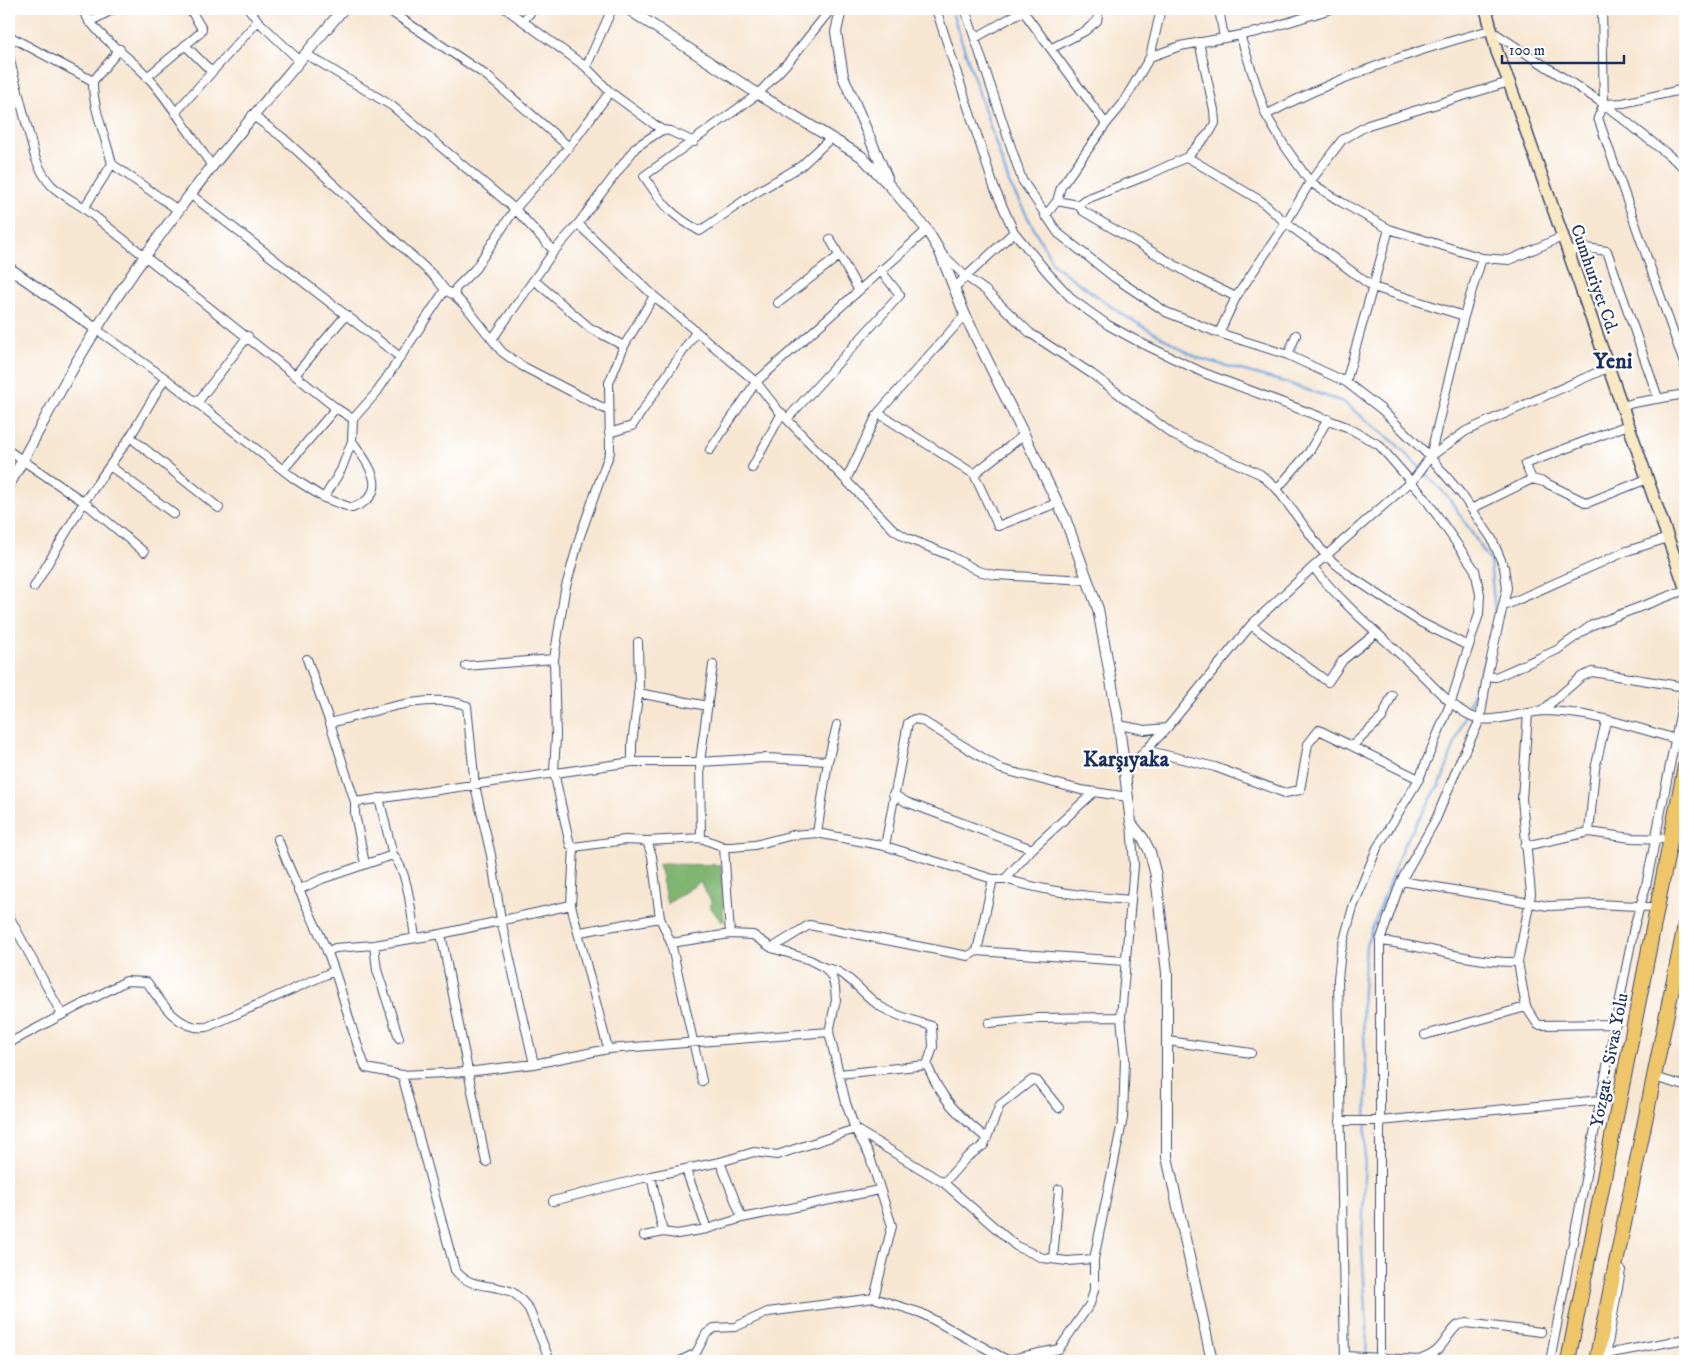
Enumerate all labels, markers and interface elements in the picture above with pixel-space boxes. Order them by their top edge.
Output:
scale bar [1502,32,1624,64]
text: 100 m [1509,41,1545,60]
street label: Cumhuriyet Cd. [1565,222,1623,337]
district label: Yeni [1593,348,1633,375]
district label: Karşıyaka [1083,746,1170,773]
street label: Yozgat - Sivas Yolu [1586,991,1634,1129]

